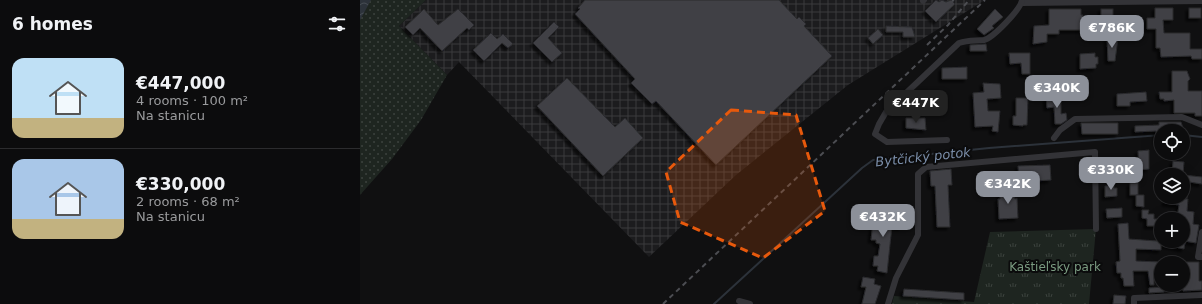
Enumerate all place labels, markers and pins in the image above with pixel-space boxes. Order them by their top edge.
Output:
pin: €786K [1084,15,1140,49]
pin: €340K [1029,75,1085,109]
pin: €447K [888,90,944,124]
pin: €330K [1083,157,1139,191]
pin: €342K [980,171,1036,205]
pin: €432K [855,204,911,238]

